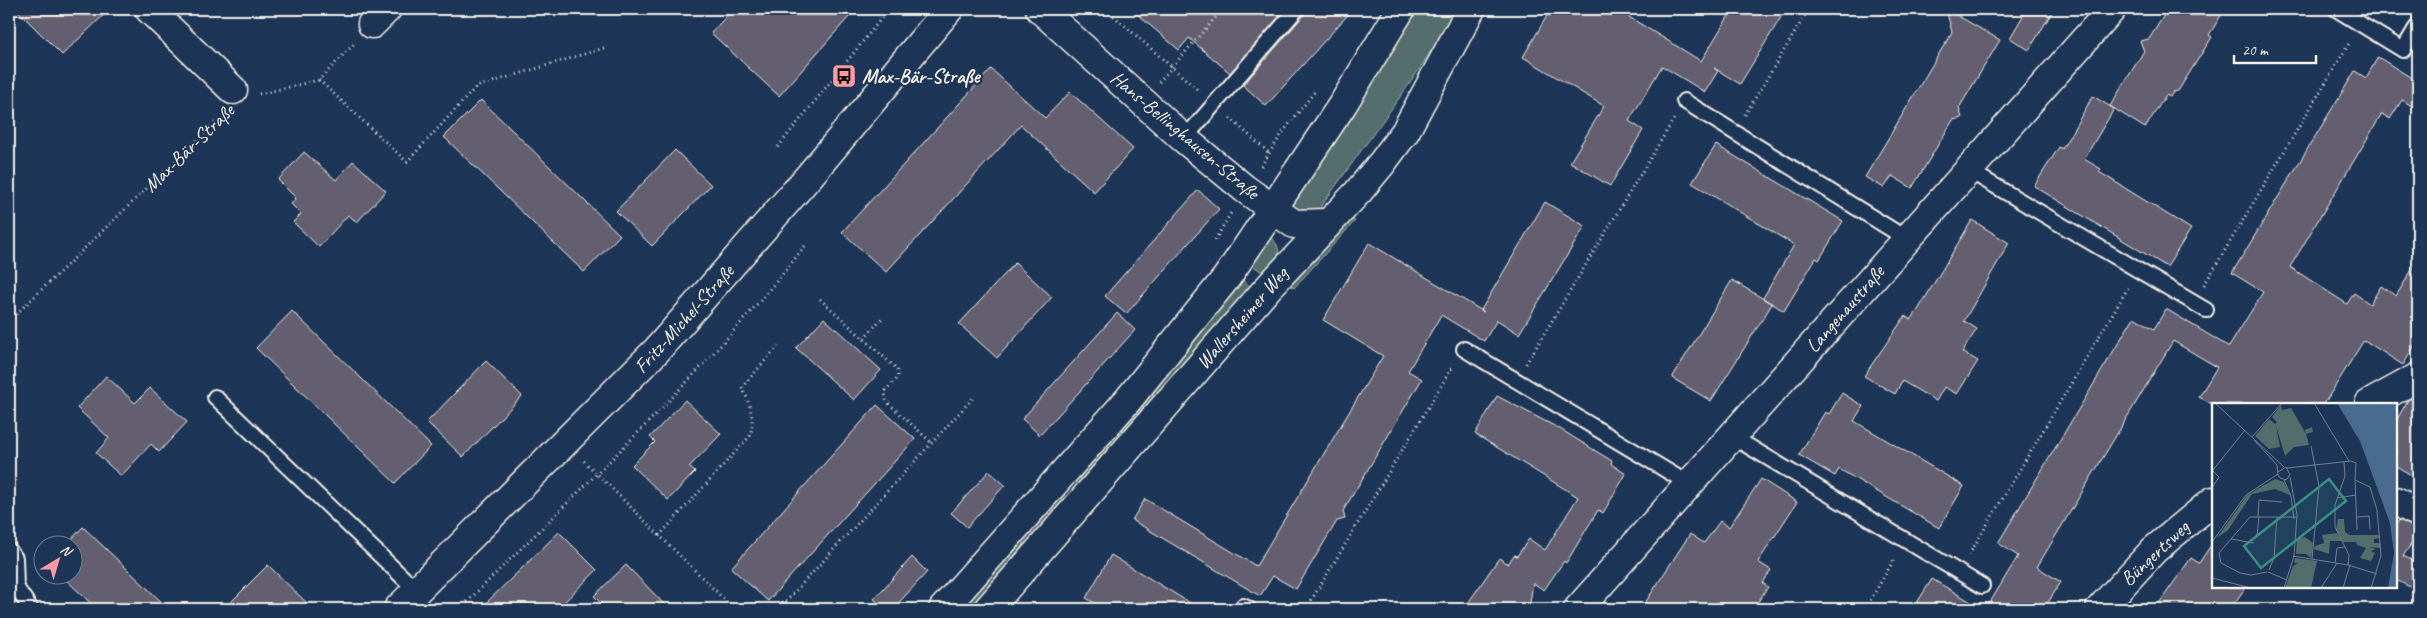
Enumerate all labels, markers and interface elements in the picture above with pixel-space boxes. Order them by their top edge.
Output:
scale bar [2234,32,2317,64]
text: 20 m [2242,41,2269,60]
bus stop icon: Max-Bär-Straße [831,63,857,89]
place label: Max-Bär-Straße [862,64,982,89]
street label: Hans-Bellinghausen-Straße [1105,65,1266,206]
street label: Max-Bär-Straße [138,97,241,197]
street label: Fritz-Michel-Straße [629,258,740,378]
street label: Langenaustraße [1800,259,1891,358]
street label: Wallersheimer Weg [1191,260,1294,374]
inset map [2212,403,2397,588]
street label: Büngertsweg [2115,514,2195,591]
north arrow [32,536,82,586]
text: N [57,541,76,561]

